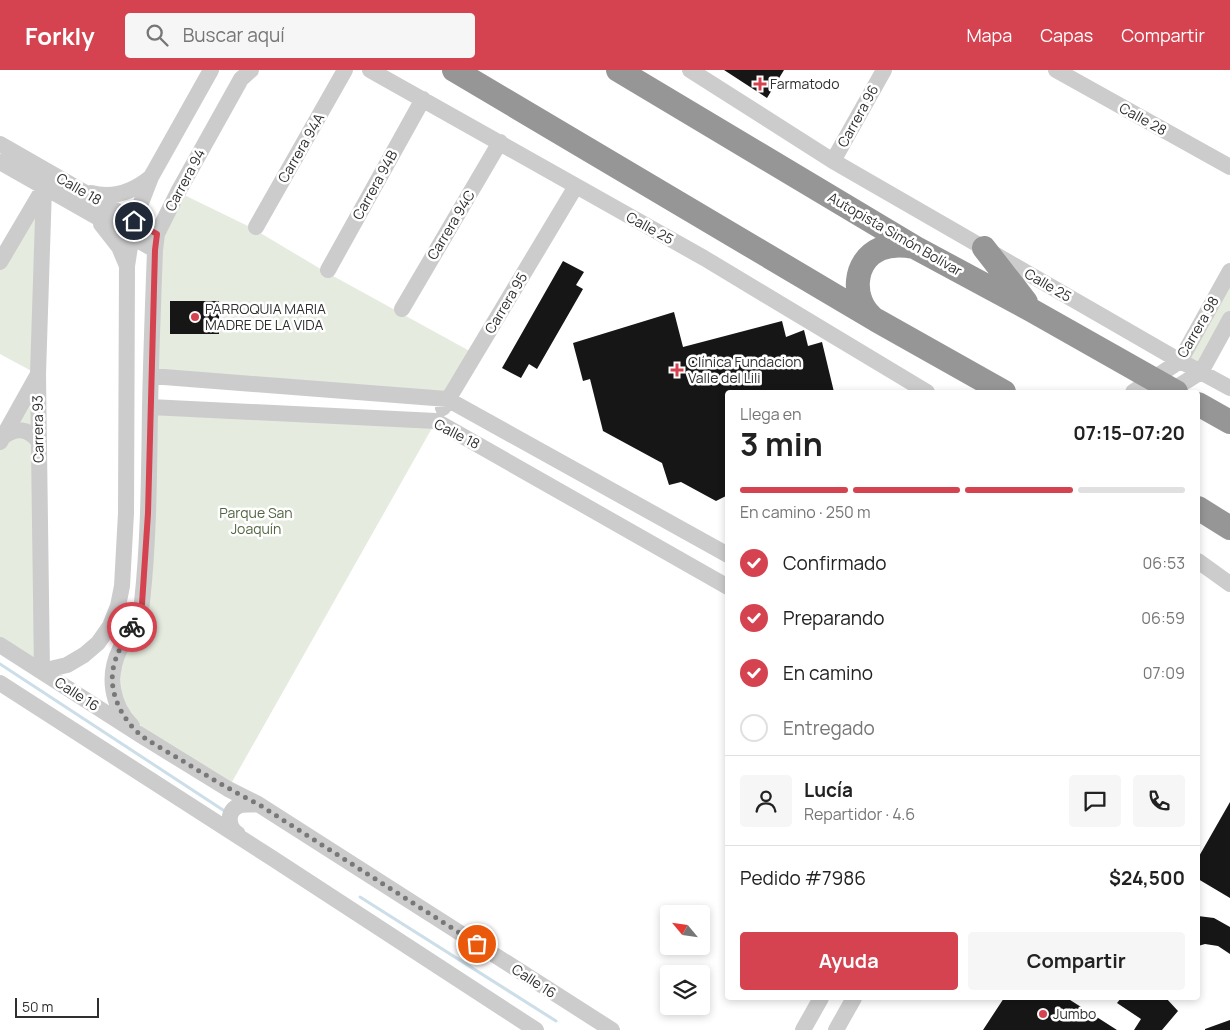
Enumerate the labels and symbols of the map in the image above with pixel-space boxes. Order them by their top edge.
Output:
place label: Farmatodo [770,74,839,93]
marker: Farmatodo [754,78,766,90]
street label: Carrera 96 [833,81,883,150]
street label: Calle 28 [1116,98,1170,139]
street label: Carrera 94A [273,109,328,186]
street label: Carrera 94 [160,145,209,214]
street label: Carrera 94B [348,146,402,223]
street label: Calle 18 [53,168,105,209]
street label: Carrera 94C [422,186,479,263]
street label: Autopista Simón Bolívar [825,187,966,280]
pin [113,200,155,242]
street label: Calle 25 [623,207,677,248]
street label: Calle 25 [1021,263,1075,306]
street label: Carrera 95 [480,269,531,337]
street label: Carrera 98 [1172,293,1223,361]
place label: PARROQUIA MARIA MADRE DE LA VIDA [205,299,326,334]
marker: PARROQUIA MARIA MADRE DE LA VIDA [189,311,201,323]
place label: Clínica Fundacion Valle del Lili [688,352,802,387]
marker: Clínica Fundacion Valle del Lili [670,363,684,377]
street label: Carrera 93 [27,395,48,463]
street label: Calle 18 [431,414,483,453]
park label: Parque San Joaquín [219,503,293,538]
courier [107,602,157,652]
street label: Calle 16 [51,672,103,715]
north arrow [660,905,710,955]
pin [456,923,498,965]
street label: Calle 16 [508,959,560,1002]
scale bar [15,995,99,1018]
place label: Jumbo [1053,1004,1096,1023]
marker: Jumbo [1037,1008,1049,1020]

